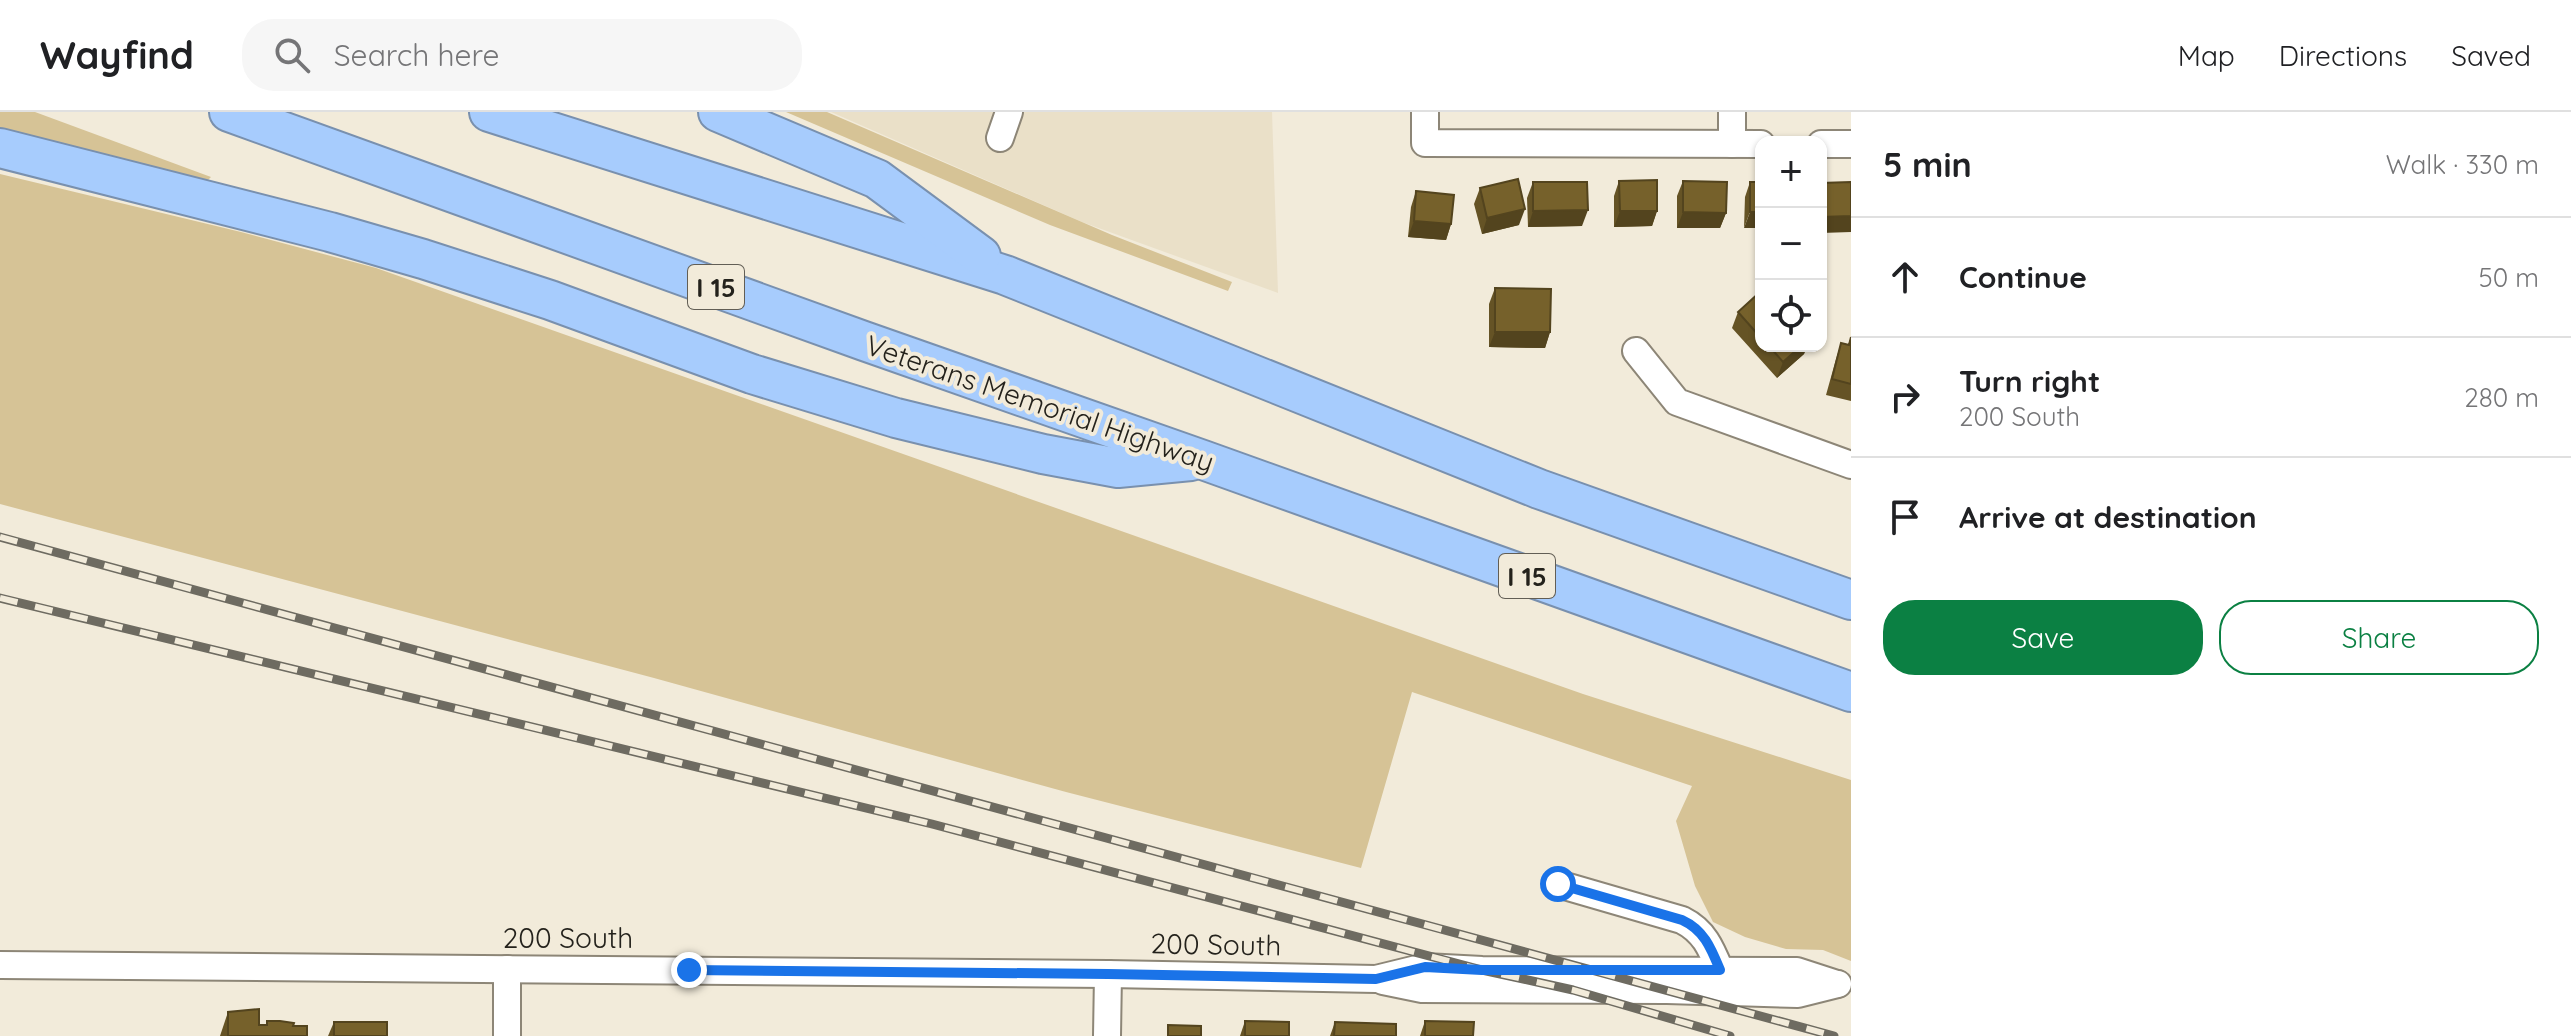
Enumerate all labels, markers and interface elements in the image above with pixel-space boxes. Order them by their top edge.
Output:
search box [242,19,802,91]
text: Wayfind [40,31,194,79]
icon: search [270,33,314,77]
text: Search here [334,36,499,74]
text: Map [2178,38,2235,73]
text: Directions [2279,38,2407,73]
text: Saved [2451,38,2531,73]
map controls [1755,136,1827,352]
button: + [1755,136,1827,208]
text: 5 min [1883,143,1972,186]
text: Walk · 330 m [2386,148,2539,181]
button: − [1755,208,1827,280]
icon: ahead [1883,255,1927,299]
text: Continue [1959,258,2087,296]
text: 50 m [2479,261,2539,294]
road number: I 15 [688,265,744,309]
button: locate [1755,280,1827,352]
street label: Veterans Memorial Highway [861,327,1219,479]
text: Turn right [1959,362,2100,400]
icon: right [1883,375,1927,419]
text: 280 m [2464,381,2539,414]
text: 200 South [1959,400,2080,433]
icon: arrive [1883,495,1927,539]
text: Arrive at destination [1959,498,2257,536]
road number: I 15 [1499,554,1555,598]
button: Save [1883,600,2203,675]
button: Share [2219,600,2539,675]
route start [1540,866,1576,902]
street label: 200 South [503,920,633,955]
street label: 200 South [1150,925,1282,963]
route end [671,952,707,988]

